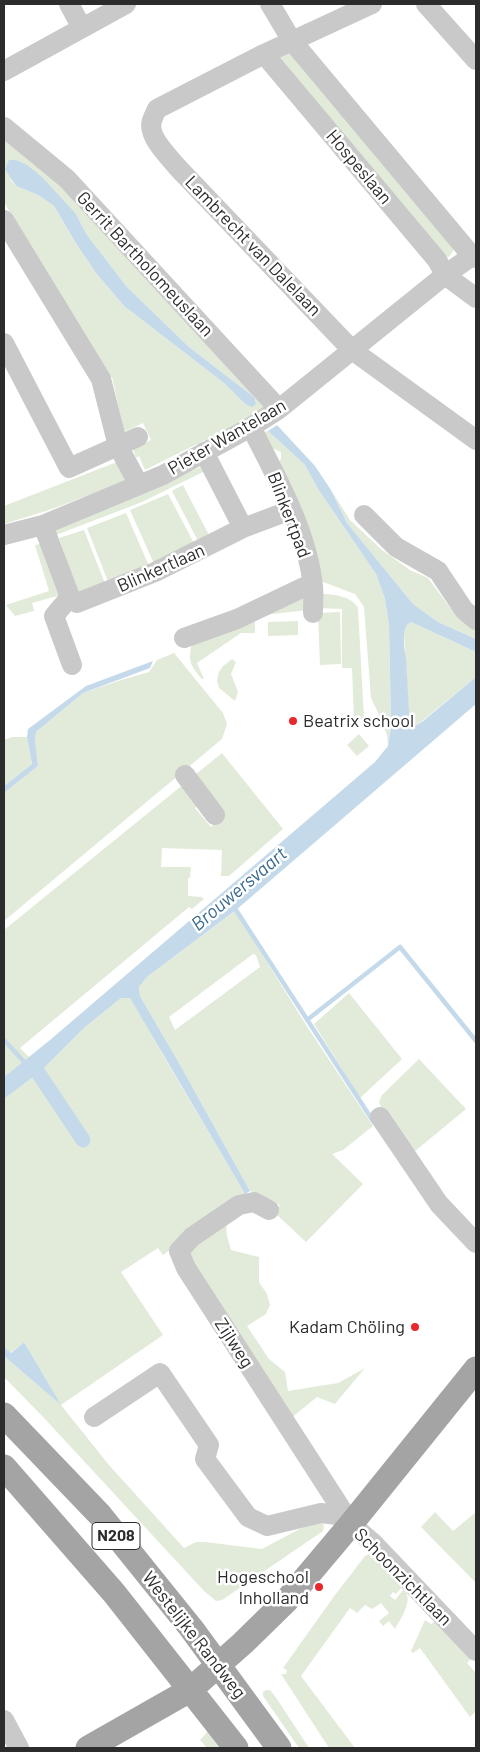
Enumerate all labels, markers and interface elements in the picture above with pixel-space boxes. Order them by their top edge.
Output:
street label: Hospeslaan [322,125,396,209]
street label: Lambrecht van Dalelaan [180,171,326,321]
street label: Gerrit Bartholomeuslaan [72,187,218,341]
street label: Pieter Wantelaan [164,394,290,480]
street label: Blinkertpad [263,469,315,561]
street label: Blinkertlaan [114,539,208,597]
place label: Beatrix school [303,710,414,732]
marker: Beatrix school [287,715,299,727]
water label: Brouwersvaart [187,842,291,936]
street label: Zijlweg [210,1314,258,1372]
place label: Kadam Chöling [289,1316,405,1338]
marker: Kadam Chöling [409,1321,421,1333]
road number: N208 [92,1522,140,1550]
street label: Schoonzichtlaan [350,1524,456,1630]
place label: Hogeschool Inholland [217,1566,309,1608]
street label: Westelijke Randweg [138,1567,250,1703]
marker: Hogeschool Inholland [313,1581,325,1593]

